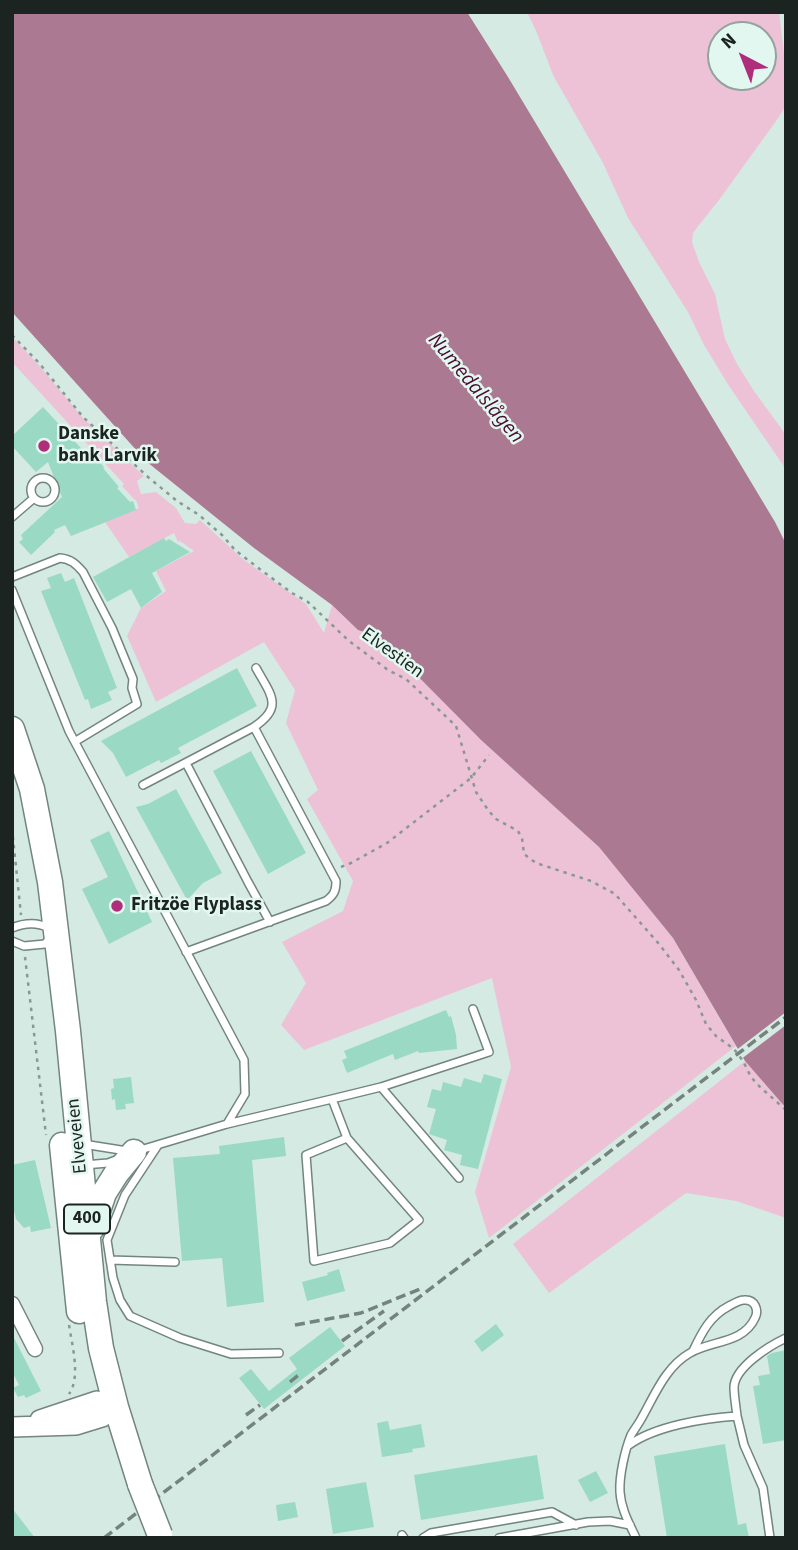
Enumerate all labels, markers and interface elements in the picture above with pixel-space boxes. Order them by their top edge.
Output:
north arrow [707,21,777,91]
text: N [715,27,743,56]
water label: Numedalslågen [422,329,528,449]
place label: Danske bank Larvik [58,424,157,468]
marker: Danske bank Larvik [36,438,52,454]
street label: Elvestien [356,624,428,684]
place label: Fritzöe Flyplass [131,895,262,917]
marker: Fritzöe Flyplass [109,898,125,914]
street label: Elveveien [63,1097,93,1175]
road number: 400 [64,1204,110,1234]

